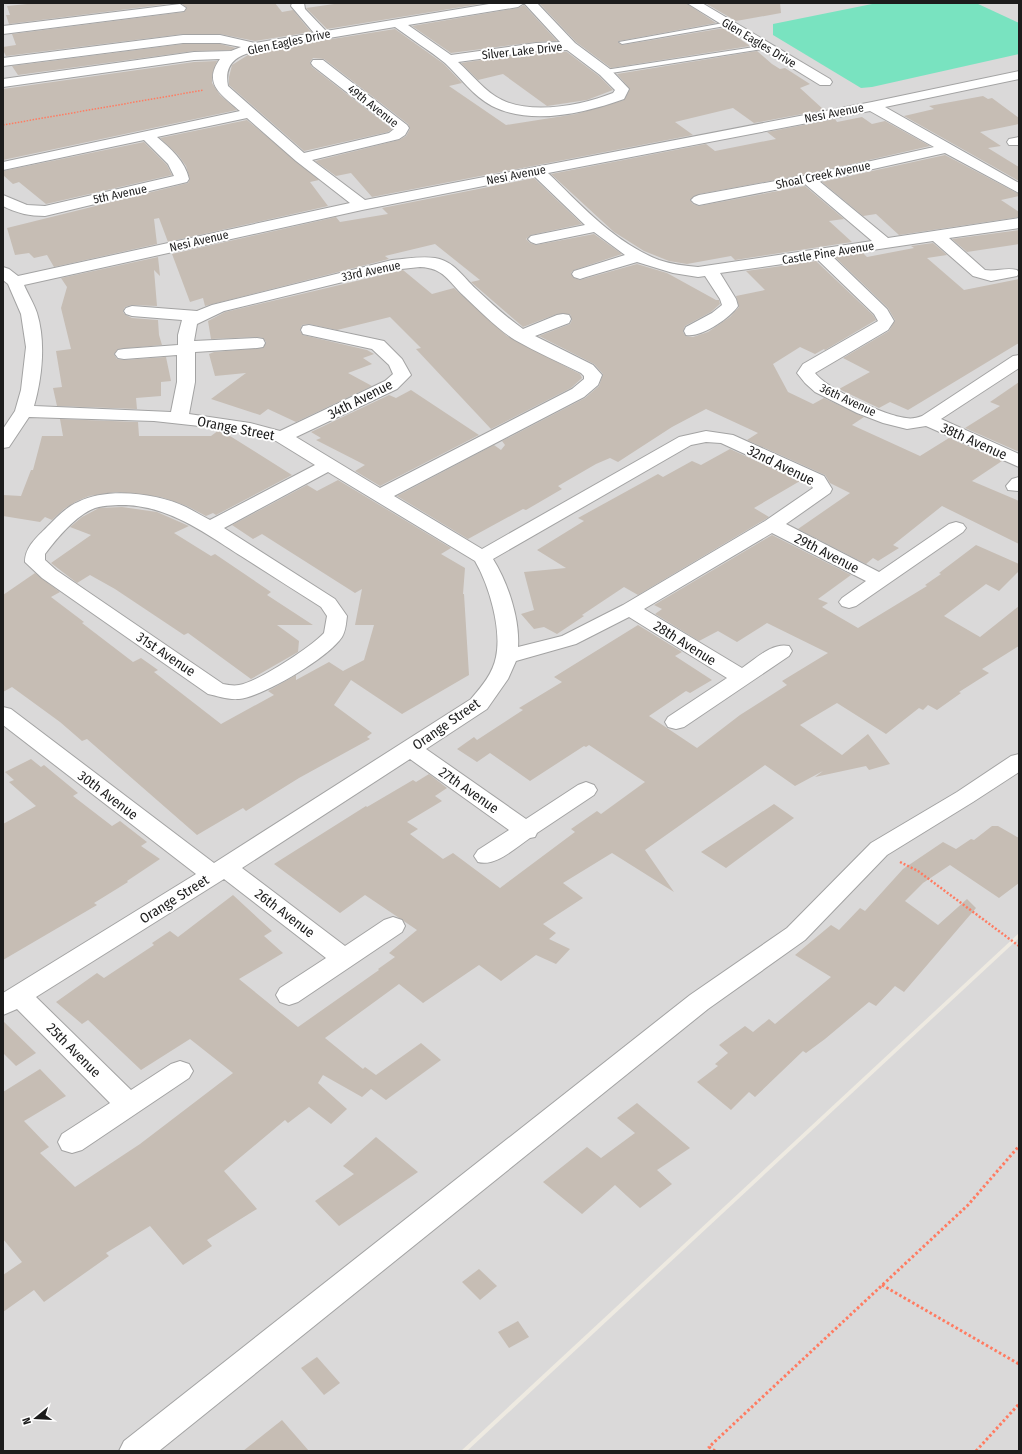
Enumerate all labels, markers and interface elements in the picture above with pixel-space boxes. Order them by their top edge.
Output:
street label: Glen Eagles Drive [719,15,799,71]
street label: Glen Eagles Drive [246,26,332,58]
street label: Silver Lake Drive [481,40,563,62]
street label: 49th Avenue [345,82,401,130]
street label: Nesi Avenue [803,100,865,126]
street label: Shoal Creek Avenue [774,158,872,192]
street label: Nesi Avenue [485,162,547,188]
street label: 5th Avenue [92,181,148,207]
street label: Nesi Avenue [168,227,230,255]
street label: Castle Pine Avenue [781,239,875,267]
street label: 33rd Avenue [340,258,402,284]
street label: 34th Avenue [325,376,395,423]
street label: 36th Avenue [818,381,878,419]
street label: Orange Street [196,413,276,444]
street label: 38th Avenue [938,419,1010,464]
street label: 32nd Avenue [744,442,817,489]
street label: 29th Avenue [792,530,862,577]
street label: 28th Avenue [650,618,719,669]
street label: 31st Avenue [133,629,198,680]
street label: Orange Street [409,695,484,754]
street label: 27th Avenue [436,764,502,817]
street label: 30th Avenue [74,767,141,824]
street label: Orange Street [136,871,212,927]
street label: 26th Avenue [251,885,318,941]
street label: 25th Avenue [43,1020,104,1081]
north arrow [16,1398,56,1438]
text: N [20,1416,34,1426]

